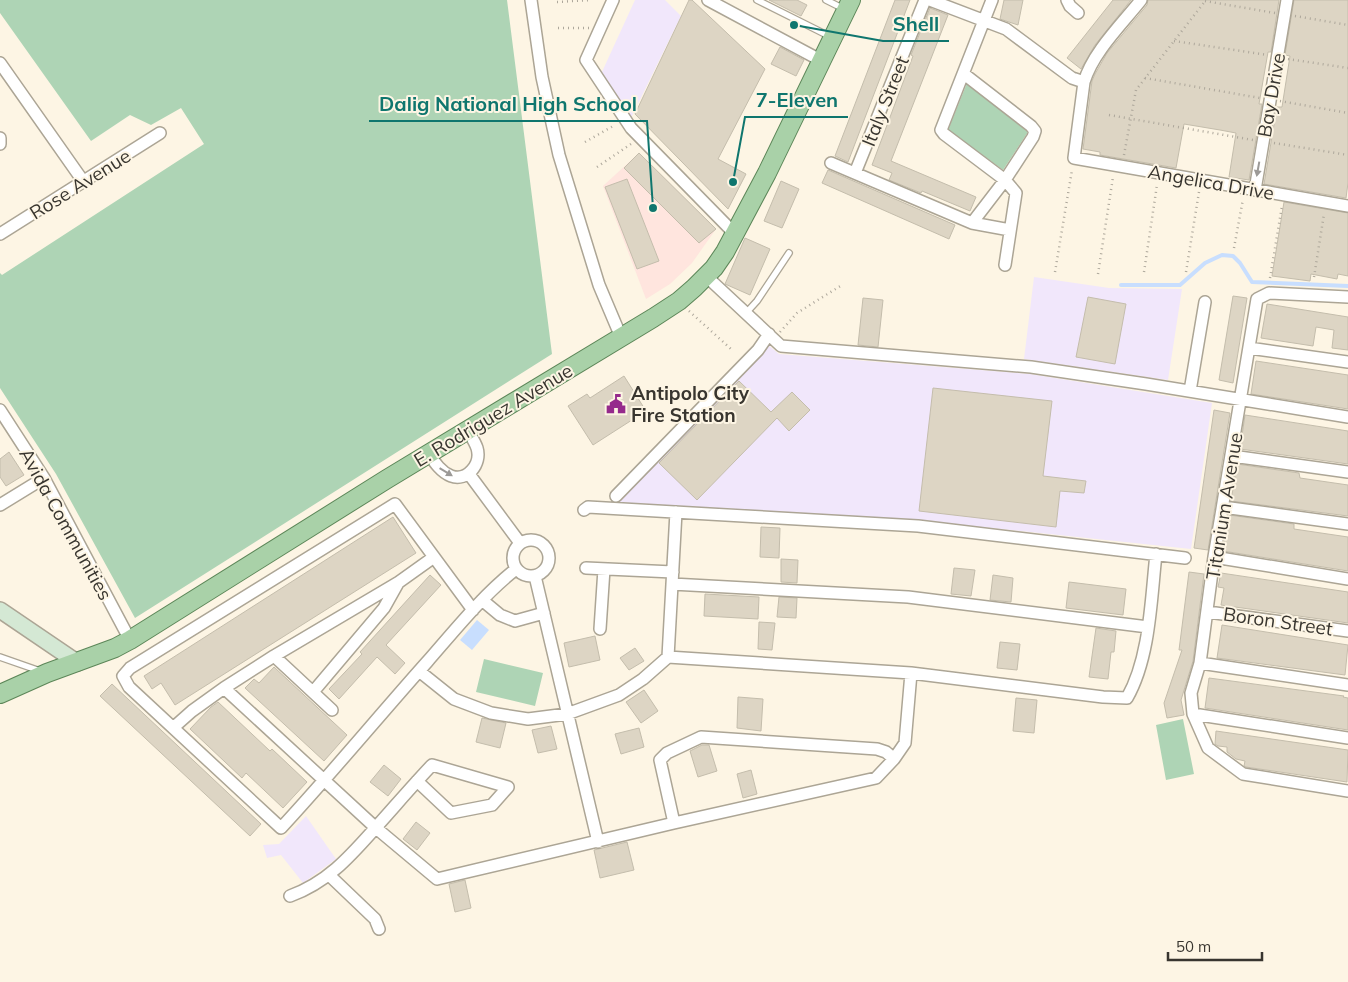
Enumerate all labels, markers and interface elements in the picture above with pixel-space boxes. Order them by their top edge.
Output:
callout: Shell [883,6,949,41]
text: Shell [893,11,939,36]
street label: Bay Drive [1252,51,1290,139]
street label: Italy Street [856,52,914,150]
callout: 7-Eleven [745,82,848,117]
callout: Dalig National High School [369,86,647,121]
text: 7-Eleven [756,87,838,112]
text: Dalig National High School [379,91,637,116]
street label: Rose Avenue [25,143,135,225]
street label: Angelica Drive [1146,159,1276,205]
one-way arrow [1254,161,1262,177]
street label: E. Rodriguez Avenue [409,358,577,472]
place label: Antipolo City Fire Station [631,381,750,427]
public building icon: Antipolo City Fire Station [605,393,627,415]
street label: Titanium Avenue [1201,431,1247,581]
street label: Avida Communities [14,444,118,604]
one-way arrow [439,468,454,476]
street label: Boron Street [1222,601,1334,641]
scale bar [1168,930,1262,962]
text: 50 m [1176,937,1211,956]

